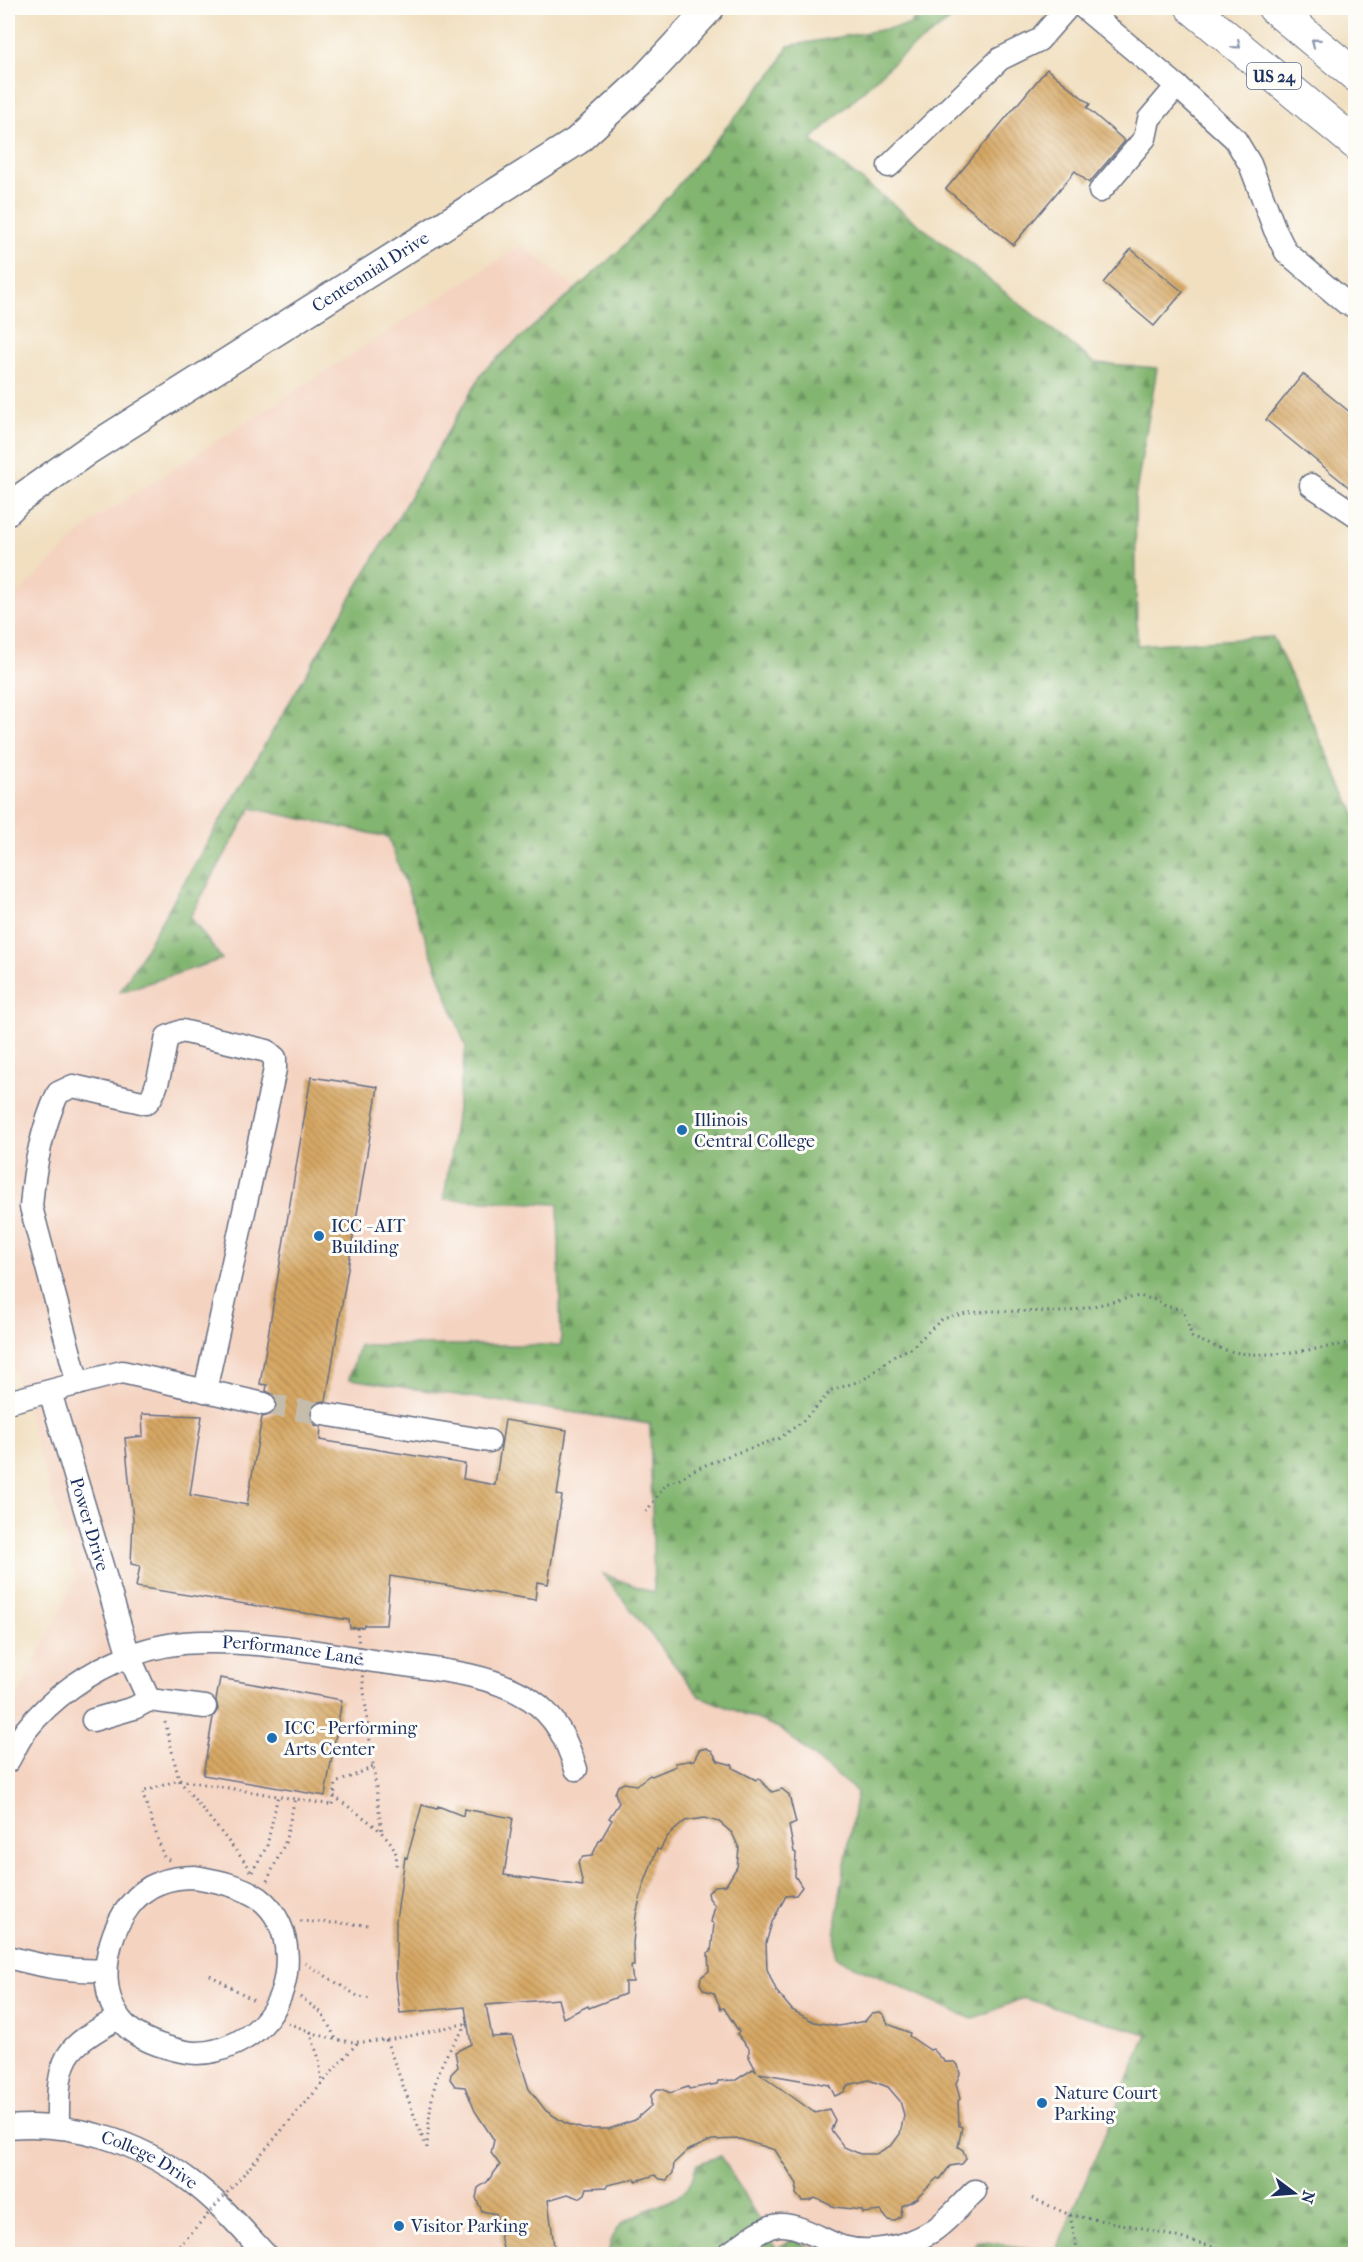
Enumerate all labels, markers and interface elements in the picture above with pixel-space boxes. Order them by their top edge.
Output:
one-way arrow [1230,38,1241,49]
one-way arrow [1311,38,1322,49]
road number: US 24 [1247,63,1301,89]
street label: Centennial Drive [308,227,433,316]
place label: Illinois Central College [694,1110,815,1152]
marker: Illinois Central College [675,1123,689,1137]
place label: ICC - AIT Building [331,1216,406,1258]
marker: ICC - AIT Building [312,1229,326,1243]
street label: Power Drive [66,1475,114,1574]
street label: Performance Lane [222,1632,365,1670]
place label: ICC - Performing Arts Center [283,1718,417,1760]
marker: ICC - Performing Arts Center [265,1731,279,1745]
place label: Nature Court Parking [1054,2083,1159,2125]
marker: Nature Court Parking [1035,2096,1049,2110]
street label: College Drive [99,2126,202,2193]
north arrow [1264,2163,1324,2223]
text: N [1297,2189,1319,2206]
place label: Visitor Parking [410,2216,528,2237]
marker: Visitor Parking [392,2219,406,2233]

